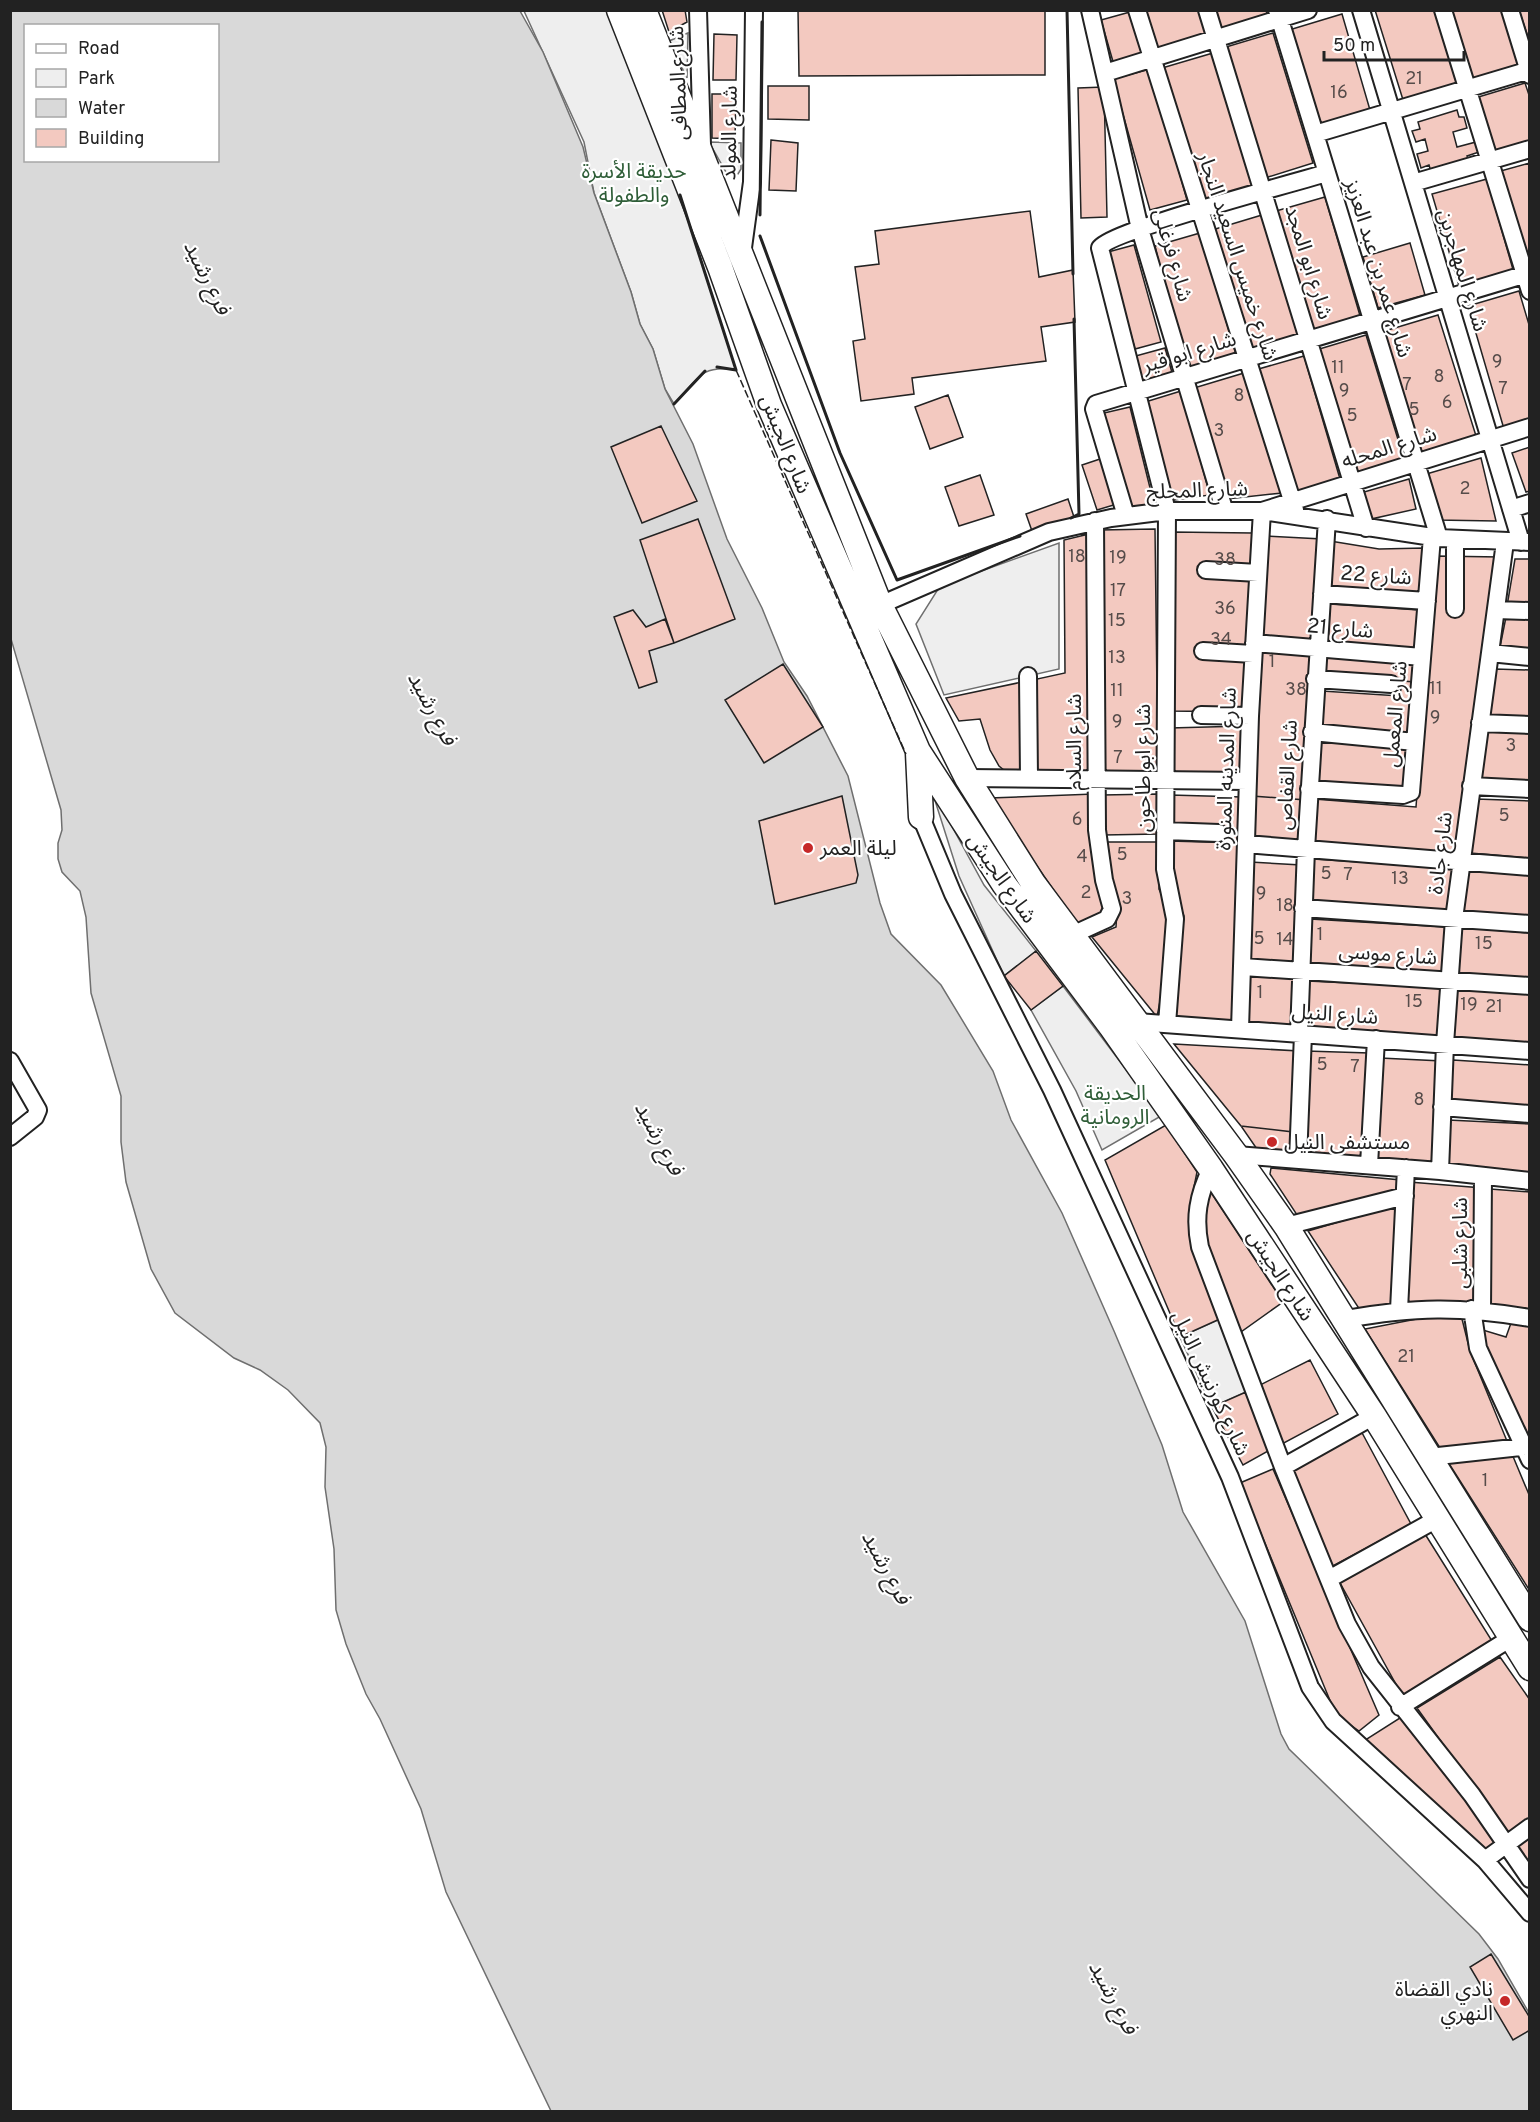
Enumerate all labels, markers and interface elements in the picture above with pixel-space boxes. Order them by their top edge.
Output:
legend [24,24,219,162]
scale bar [1324,24,1464,62]
street label: شارع المطافى [664,25,695,141]
text: 50 m [1333,35,1375,58]
text: Road [78,38,120,61]
text: Park [78,68,115,91]
house number: 21 [1405,68,1423,91]
house number: 16 [1330,82,1348,105]
street label: شارع المولد [716,85,745,181]
text: Water [78,98,125,121]
text: Building [78,128,144,151]
street label: شارع خميس السعيد النجار [1190,148,1283,364]
park label: حديقة الأسرة والطفولة [581,159,687,210]
street label: شارع عمر بن عبد العزيز [1337,175,1418,361]
street label: شارع ابو المجد [1277,202,1338,323]
street label: شارع فرغلى [1145,206,1198,305]
street label: شارع المهاجرين [1430,206,1493,335]
water label: فرع رشيد [175,237,236,321]
street label: شارع ابو قير [1138,326,1240,381]
house number: 9 [1492,351,1502,374]
house number: 11 [1331,357,1345,380]
house number: 8 [1434,366,1445,389]
house number: 7 [1402,374,1412,397]
house number: 7 [1498,378,1508,401]
house number: 9 [1339,380,1349,403]
house number: 8 [1234,385,1245,408]
street label: شارع الجيش [753,391,817,498]
house number: 6 [1442,392,1452,415]
house number: 5 [1408,399,1420,422]
house number: 5 [1346,405,1358,428]
house number: 3 [1214,420,1224,443]
street label: شارع المحله [1338,421,1440,476]
street label: شارع المحلج [1146,476,1248,507]
house number: 2 [1459,478,1471,501]
house number: 18 [1068,546,1086,569]
house number: 19 [1109,547,1127,570]
house number: 38 [1214,549,1236,572]
street label: شارع 22 [1339,561,1413,592]
house number: 17 [1110,580,1126,603]
house number: 36 [1214,598,1236,621]
house number: 15 [1108,610,1126,633]
street label: شارع 21 [1306,613,1374,646]
house number: 34 [1210,629,1232,652]
house number: 13 [1108,647,1126,670]
house number: 1 [1269,651,1275,674]
street label: شارع المعمل [1378,660,1415,769]
water label: فرع رشيد [399,668,462,752]
house number: 11 [1429,678,1443,701]
house number: 38 [1285,679,1307,702]
house number: 11 [1110,680,1124,703]
street label: شارع المدينه المنورة [1211,687,1244,851]
street label: شارع السلام [1062,694,1090,790]
street label: شارع ابو طاحون [1131,704,1158,832]
house number: 9 [1430,707,1440,730]
house number: 9 [1112,711,1122,734]
street label: شارع القفاص [1272,719,1305,831]
house number: 3 [1506,735,1516,758]
house number: 7 [1113,747,1123,770]
house number: 5 [1498,805,1510,828]
house number: 6 [1072,809,1082,832]
street label: شارع جادة [1423,810,1460,896]
street label: شارع الجيش [960,828,1042,929]
place label: ليلة العمر [819,836,897,863]
marker: ليلة العمر [801,841,815,855]
house number: 5 [1116,844,1128,867]
house number: 4 [1076,846,1088,869]
house number: 5 [1320,863,1332,886]
house number: 7 [1343,864,1353,887]
house number: 13 [1391,868,1409,891]
house number: 2 [1080,882,1092,905]
house number: 9 [1256,883,1266,906]
house number: 3 [1122,888,1132,911]
house number: 18 [1276,895,1294,918]
house number: 1 [1317,924,1323,947]
house number: 5 [1253,928,1265,951]
house number: 14 [1276,929,1294,952]
house number: 15 [1475,933,1493,956]
street label: شارع موسى [1338,939,1438,972]
house number: 1 [1257,982,1263,1005]
house number: 15 [1405,991,1423,1014]
house number: 19 [1460,994,1478,1017]
house number: 21 [1485,996,1503,1019]
street label: شارع النيل [1291,999,1379,1032]
house number: 5 [1316,1054,1328,1077]
house number: 7 [1350,1056,1360,1079]
park label: الحديقة الرومانية [1081,1081,1150,1132]
house number: 8 [1414,1089,1425,1112]
water label: فرع رشيد [626,1098,689,1182]
place label: مستشفى النيل [1284,1130,1410,1157]
marker: مستشفى النيل [1265,1135,1279,1149]
street label: شارع شلبى [1448,1197,1475,1289]
street label: شارع الجيش [1240,1225,1319,1327]
street label: شارع كورنيش النيل [1164,1307,1255,1461]
house number: 21 [1397,1346,1415,1369]
house number: 1 [1482,1470,1488,1493]
water label: فرع رشيد [853,1527,916,1611]
water label: فرع رشيد [1080,1957,1143,2041]
place label: نادي القضاة النهري [1395,1977,1493,2029]
marker: نادي القضاة النهري [1498,1994,1512,2008]

